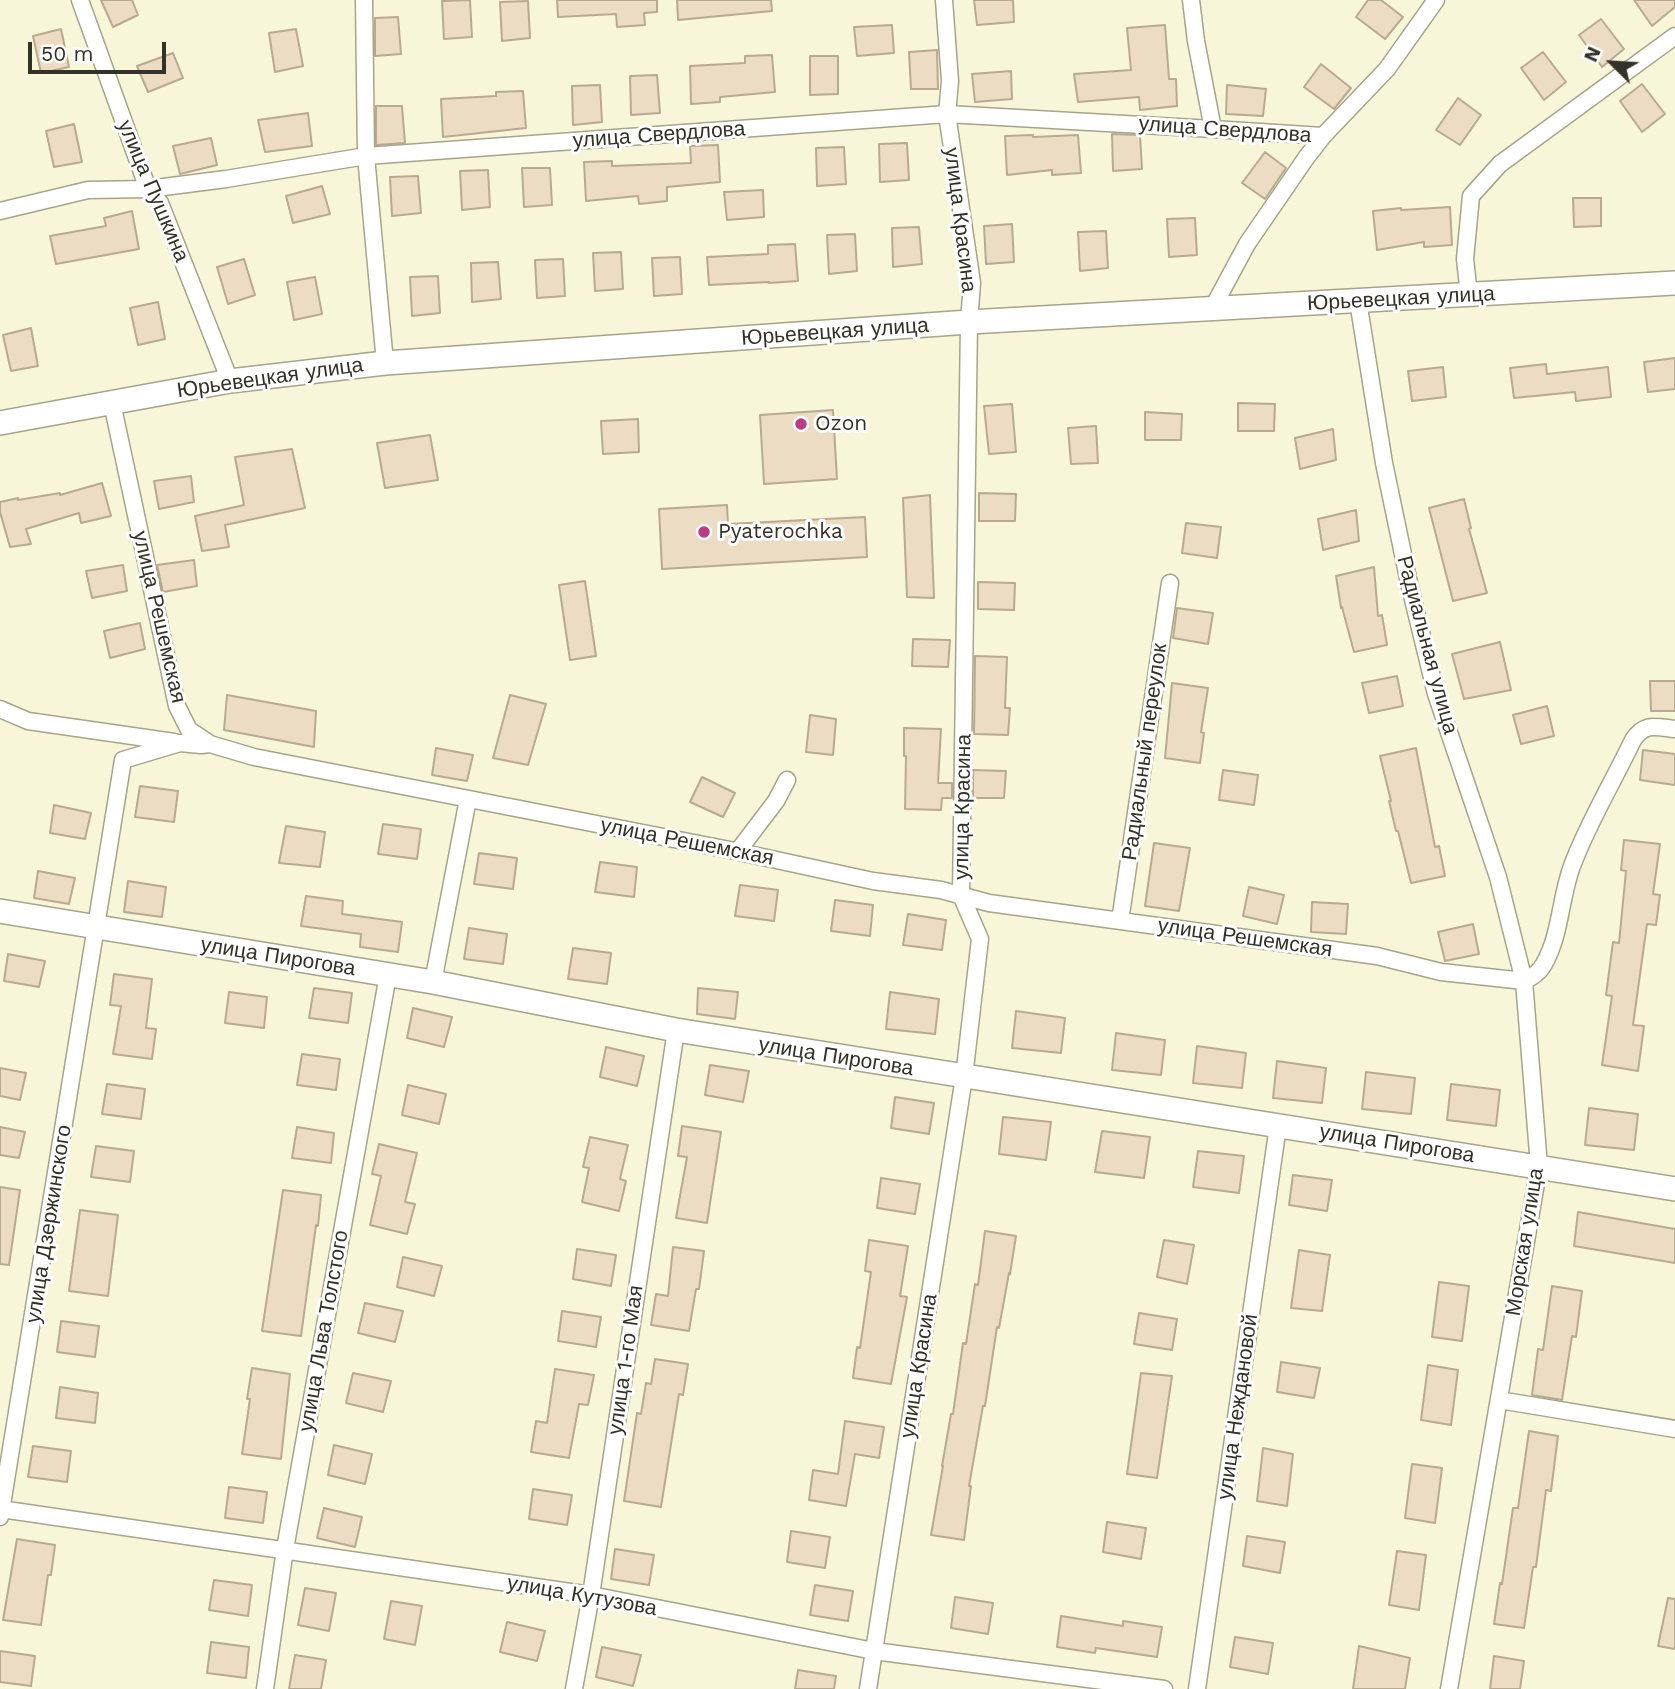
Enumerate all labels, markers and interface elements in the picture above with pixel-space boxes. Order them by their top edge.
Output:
scale bar [32,28,170,72]
north arrow [1577,28,1647,98]
text: 50 m [41,41,93,66]
text: N [1579,43,1606,65]
street label: улица Свердлова [1138,111,1312,149]
street label: улица Пушкина [112,116,194,266]
street label: улица Свердлова [572,116,746,154]
street label: улица Красина [939,146,981,294]
street label: Юрьевецкая улица [1307,282,1495,316]
street label: Юрьевецкая улица [740,313,930,351]
street label: Юрьевецкая улица [175,352,365,404]
place label: Ozon [815,411,867,437]
marker: Ozon [793,416,809,432]
place label: Pyaterochka [718,519,843,545]
marker: Pyaterochka [696,524,712,540]
street label: улица Решемская [127,529,191,705]
street label: Радиальная улица [1391,553,1463,737]
street label: Радиальный переулок [1117,642,1173,862]
street label: улица Красина [949,734,977,880]
street label: улица Решемская [598,813,776,871]
street label: улица Решемская [1156,913,1334,963]
street label: улица Пирогова [199,932,357,982]
street label: улица Пирогова [757,1032,915,1082]
street label: улица Пирогова [1318,1119,1476,1169]
street label: улица Дзержинского [21,1123,77,1325]
street label: Морская улица [1501,1166,1549,1318]
street label: улица Льва Толстого [294,1228,354,1434]
street label: улица 1-го Мая [603,1284,649,1436]
street label: улица Красина [895,1292,943,1440]
street label: улица Неждановой [1213,1313,1263,1501]
street label: улица Кутузова [505,1570,659,1622]

